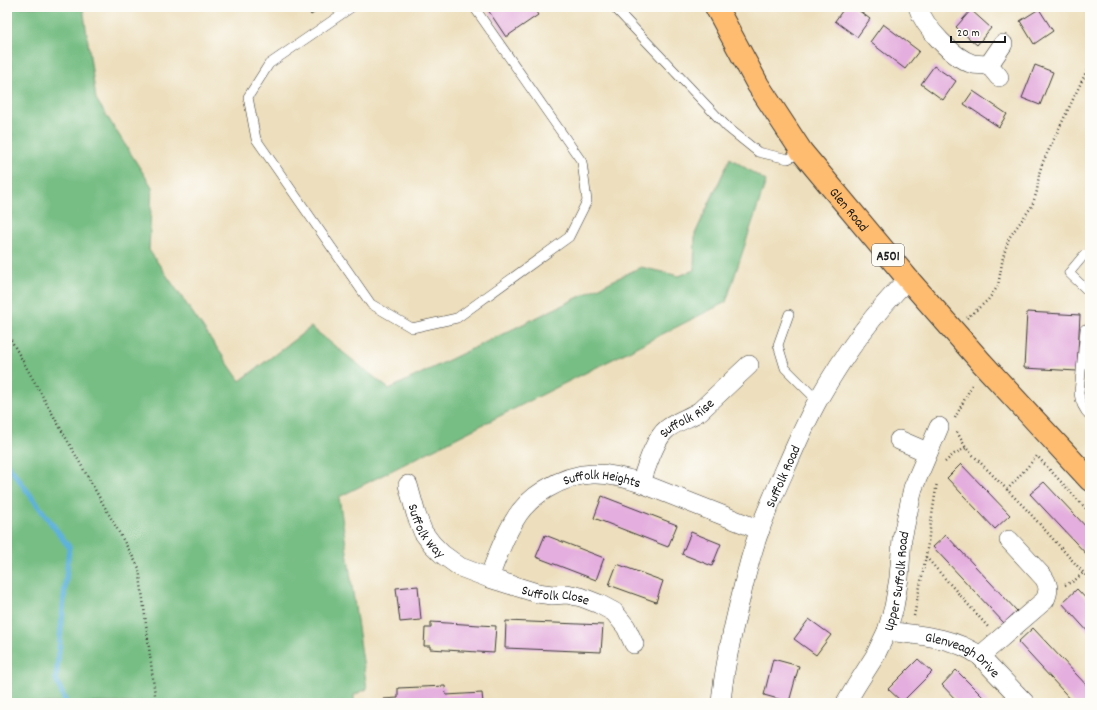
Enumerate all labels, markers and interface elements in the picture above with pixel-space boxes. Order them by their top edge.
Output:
scale bar [951,18,1005,44]
text: 20 m [957,25,980,42]
street label: Glen Road [824,184,873,237]
road number: A501 [872,244,904,266]
street label: Suffolk Rise [655,394,720,443]
street label: Suffolk Road [761,443,807,511]
street label: Suffolk Heights [560,466,643,494]
street label: Suffolk Way [402,502,449,564]
street label: Upper Suffolk Road [880,530,915,634]
street label: Suffolk Close [519,581,592,611]
street label: Glenveagh Drive [923,628,1004,683]

